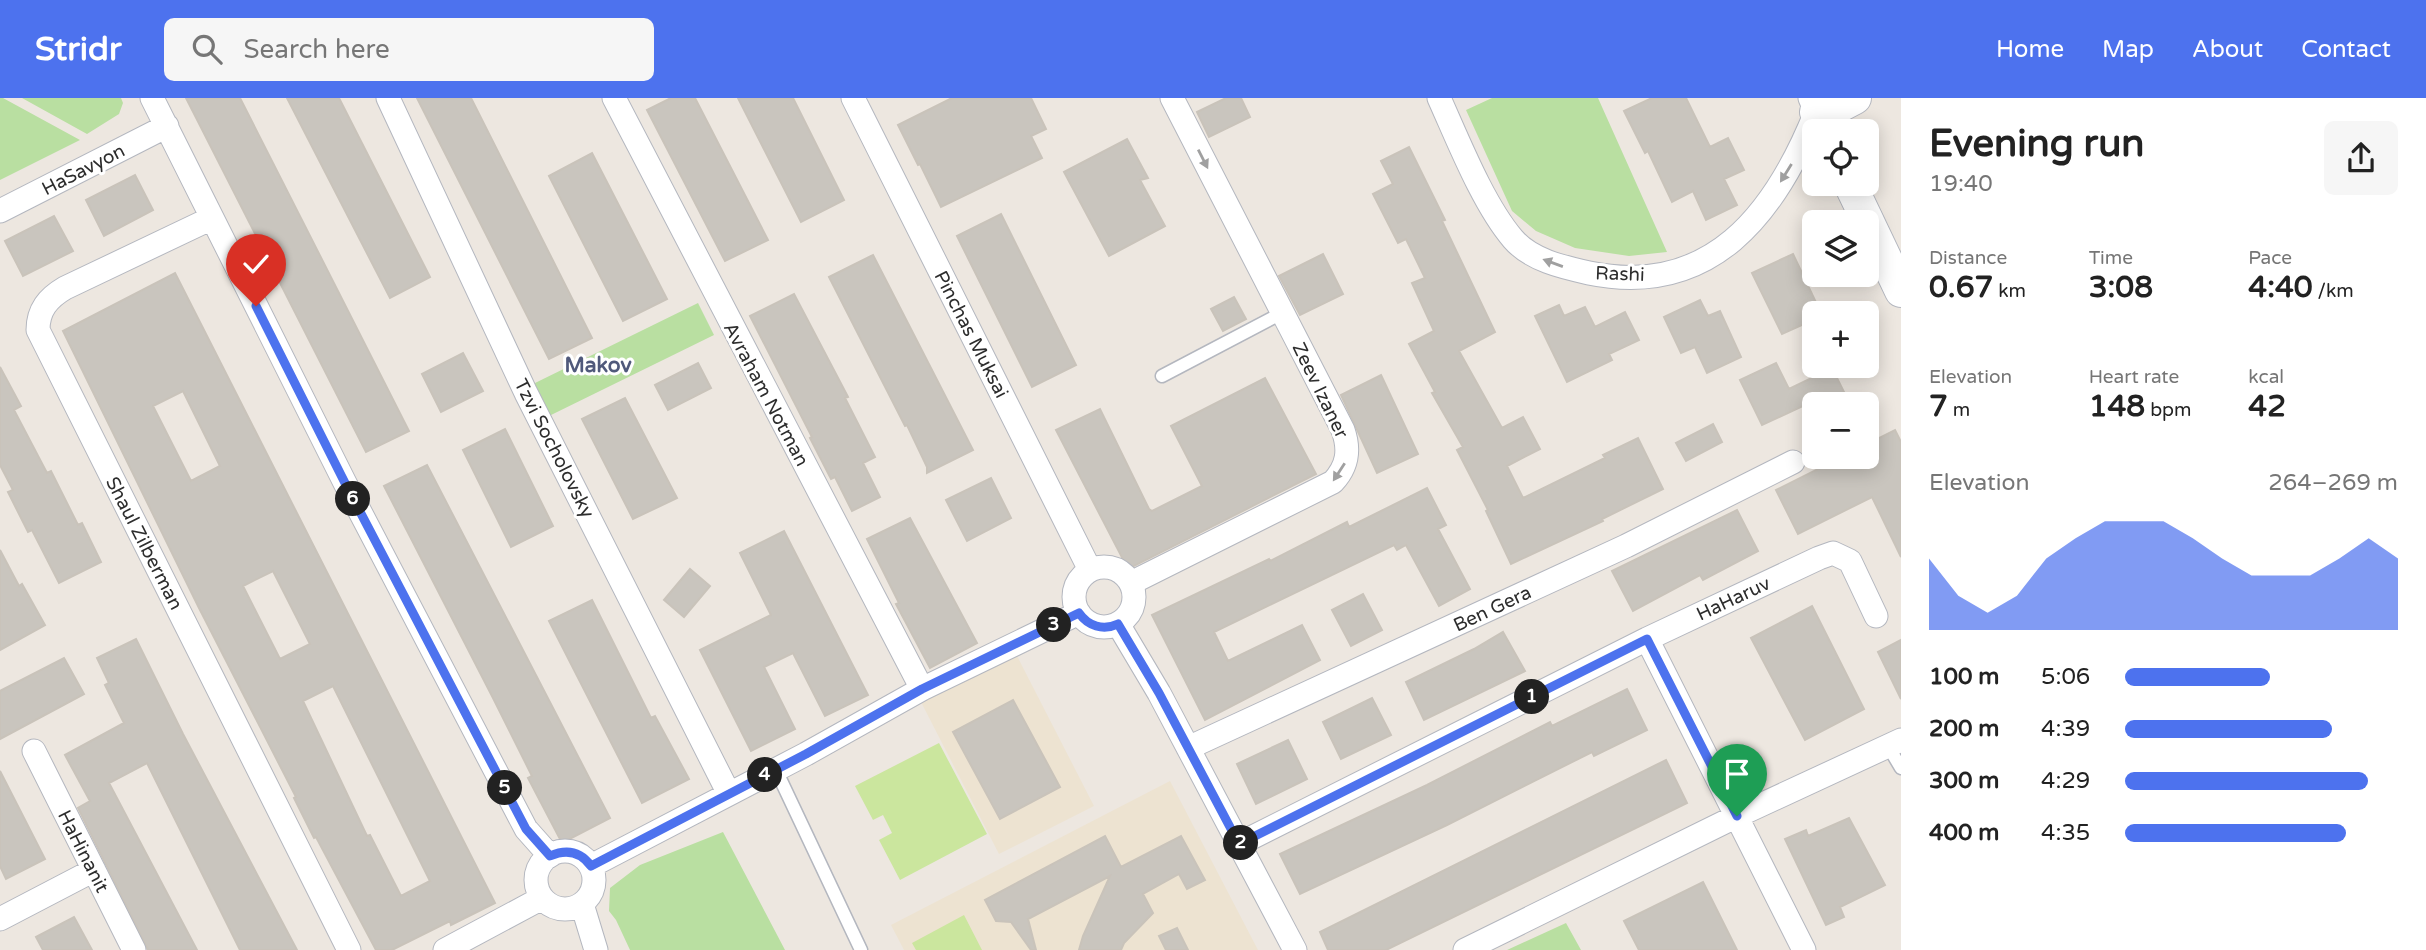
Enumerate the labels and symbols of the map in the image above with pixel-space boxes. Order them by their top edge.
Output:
street label: HaSavyon [38,140,129,200]
one-way arrow [1198,149,1209,169]
one-way arrow [1779,164,1792,183]
pin [226,234,286,306]
one-way arrow [1542,257,1563,268]
street label: Rashi [1595,262,1645,286]
street label: Pinchas Muksai [930,267,1013,402]
street label: Avraham Notman [719,319,813,470]
street label: Zeev Izaner [1287,339,1353,443]
district label: Makov [564,353,632,378]
street label: Tzvi Socholovsky [510,375,599,522]
one-way arrow [1333,462,1346,482]
street label: Shaul Zilberman [101,473,187,614]
pin: 6 [336,482,370,516]
street label: HaHaruv [1693,572,1774,626]
street label: Ben Gera [1450,581,1535,637]
pin: 3 [1036,608,1072,642]
pin: 1 [1514,680,1550,714]
pin [1707,744,1767,816]
pin: 4 [748,758,782,792]
pin: 5 [488,770,522,806]
street label: HaHinanit [53,807,113,896]
pin: 2 [1224,826,1258,860]

